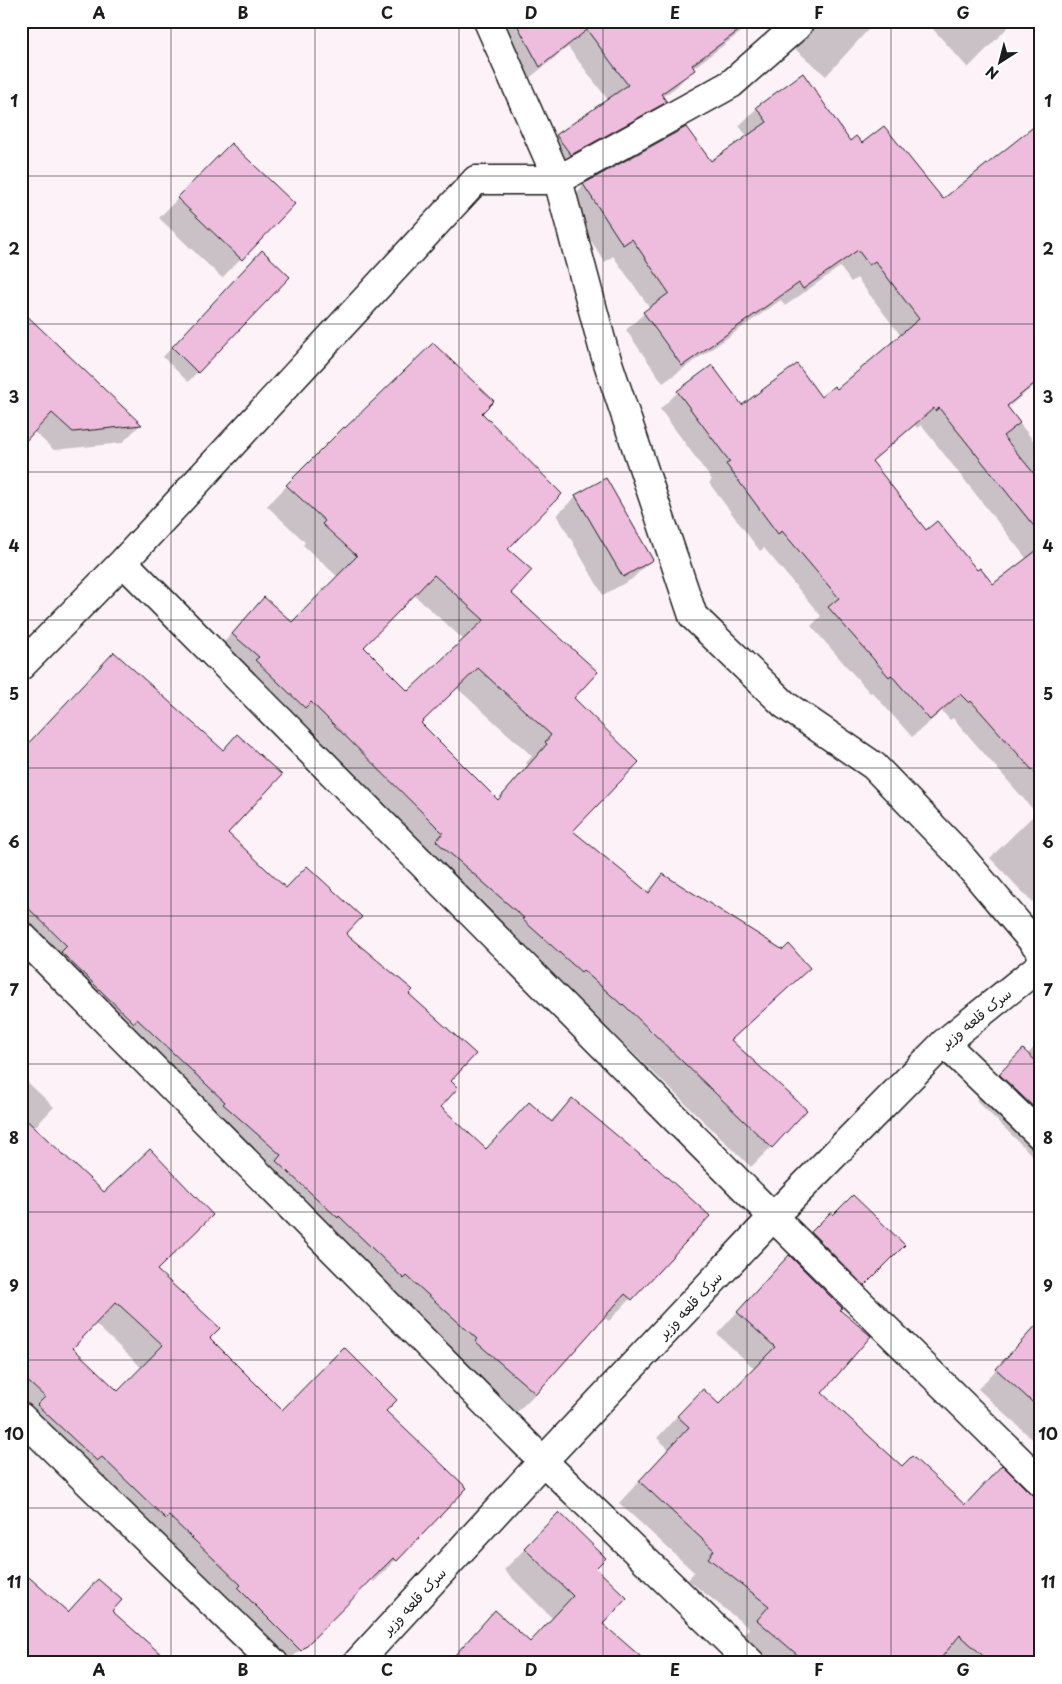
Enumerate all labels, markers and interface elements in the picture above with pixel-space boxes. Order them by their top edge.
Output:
text: A [93,0,106,24]
text: B [238,0,249,24]
text: C [381,0,393,24]
text: D [525,0,537,24]
text: E [670,0,680,24]
text: F [814,0,824,24]
text: G [956,0,970,24]
north arrow [974,38,1024,88]
text: N [981,61,1003,85]
text: 1 [10,88,18,112]
text: 1 [1044,88,1052,112]
text: 2 [8,236,20,260]
text: 2 [1042,236,1054,260]
text: 3 [9,384,19,408]
text: 3 [1043,384,1053,408]
text: 4 [9,533,20,557]
text: 4 [1043,533,1054,557]
text: 5 [9,681,19,705]
text: 5 [1043,681,1053,705]
text: 6 [8,829,20,853]
text: 6 [1042,829,1054,853]
text: 7 [9,977,19,1001]
text: 7 [1043,977,1053,1001]
street label: سرک قلعه وزیر [935,983,1016,1054]
text: 8 [9,1125,19,1149]
text: 8 [1043,1125,1053,1149]
street label: سرک قلعه وزیر [652,1267,727,1344]
text: 9 [9,1273,19,1297]
text: 9 [1043,1273,1053,1297]
text: 10 [4,1421,24,1445]
text: 10 [1038,1421,1058,1445]
street label: سرک قلعه وزیر [376,1563,451,1640]
text: 11 [7,1569,21,1593]
text: 11 [1041,1569,1055,1593]
text: A [93,1657,106,1681]
text: B [238,1657,249,1681]
text: C [381,1657,393,1681]
text: D [525,1657,537,1681]
text: E [670,1657,680,1681]
text: F [814,1657,824,1681]
text: G [956,1657,970,1681]

